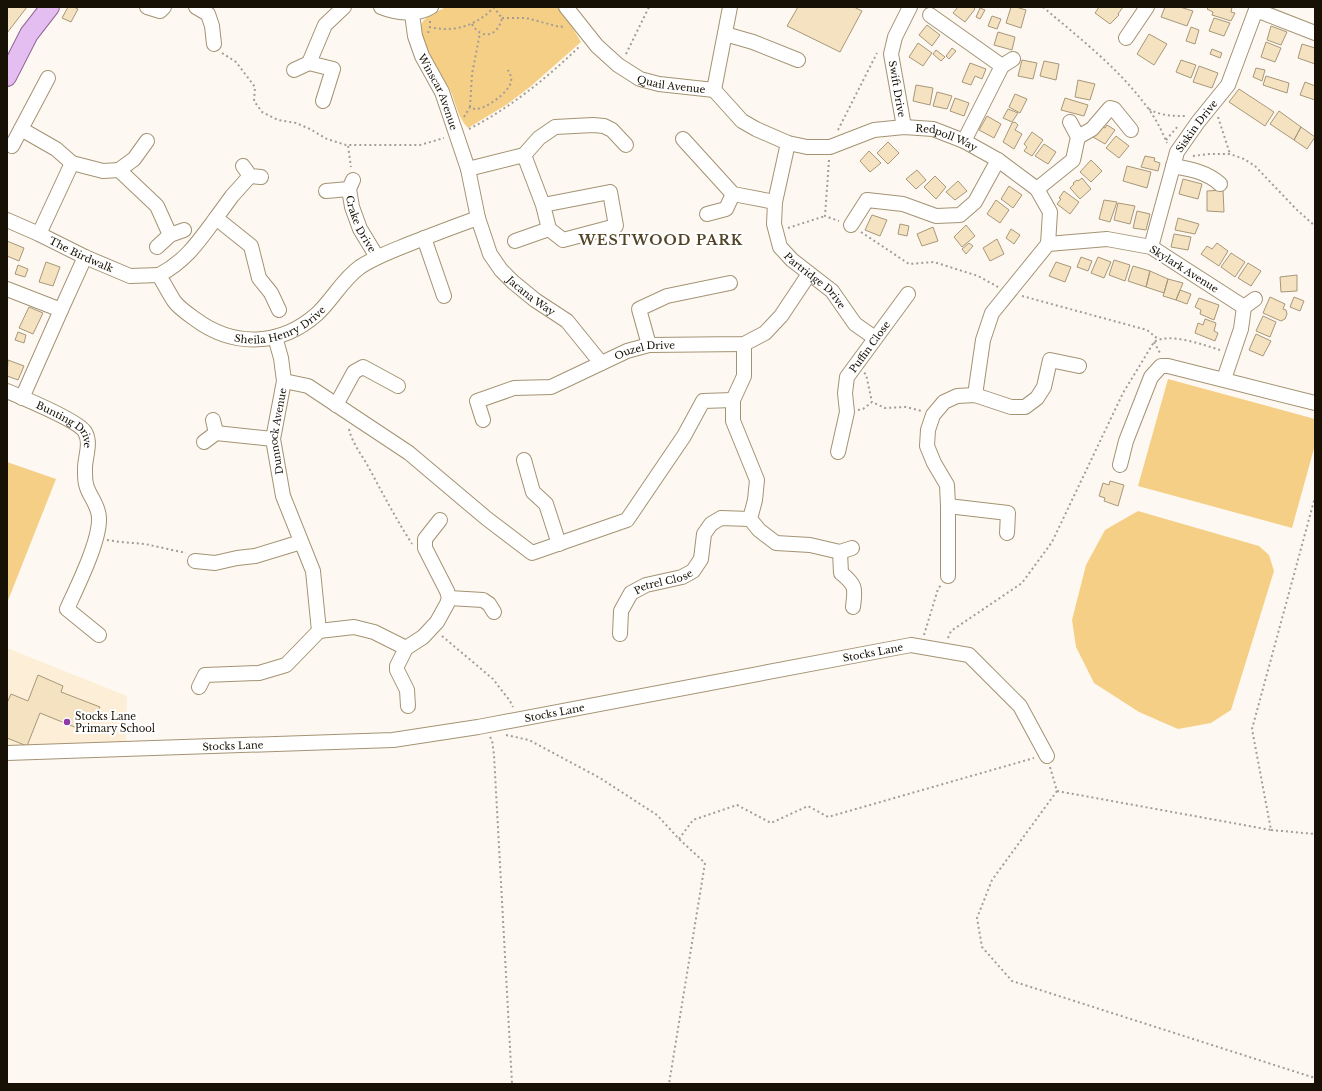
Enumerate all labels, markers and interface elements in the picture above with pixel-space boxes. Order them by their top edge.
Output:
street label: Winscar Avenue [415,50,461,132]
street label: Swift Drive [886,60,908,119]
street label: Quail Avenue [636,72,706,96]
street label: Siskin Drive [1172,97,1220,155]
street label: Redpoll Way [915,121,980,154]
street label: Crake Drive [344,194,379,255]
district label: WESTWOOD PARK [578,231,743,249]
street label: The Birdwalk [47,234,116,275]
street label: Skylark Avenue [1147,243,1221,296]
street label: Partridge Drive [782,249,849,311]
street label: Jacana Way [503,272,558,318]
street label: Sheila Henry Drive [233,303,328,346]
street label: Puffin Close [846,318,893,375]
street label: Ouzel Drive [612,338,675,363]
street label: Dunnock Avenue [267,386,289,475]
street label: Bunting Drive [34,398,94,449]
street label: Petrel Close [631,566,695,597]
street label: Stocks Lane [842,640,904,664]
street label: Stocks Lane [523,700,586,725]
place label: Stocks Lane Primary School [75,710,155,735]
marker: Stocks Lane Primary School [62,717,72,727]
street label: Stocks Lane [202,738,264,753]

